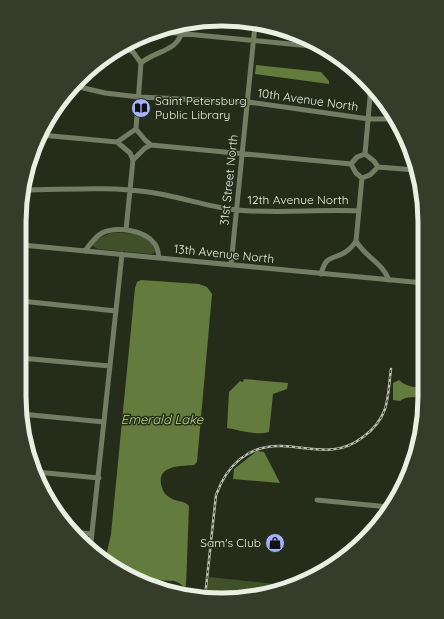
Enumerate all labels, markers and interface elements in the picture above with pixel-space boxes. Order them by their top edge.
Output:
street label: 10th Avenue North [257,85,359,114]
place label: Saint Petersburg Public Library [155,93,247,122]
library icon: Saint Petersburg Public Library [130,97,152,119]
street label: 31st Street North [216,134,241,226]
street label: 12th Avenue North [247,192,349,207]
street label: 13th Avenue North [173,241,275,266]
water label: Emerald Lake [121,411,204,427]
shop icon: Sam's Club [264,532,286,554]
place label: Sam's Club [200,535,261,550]

